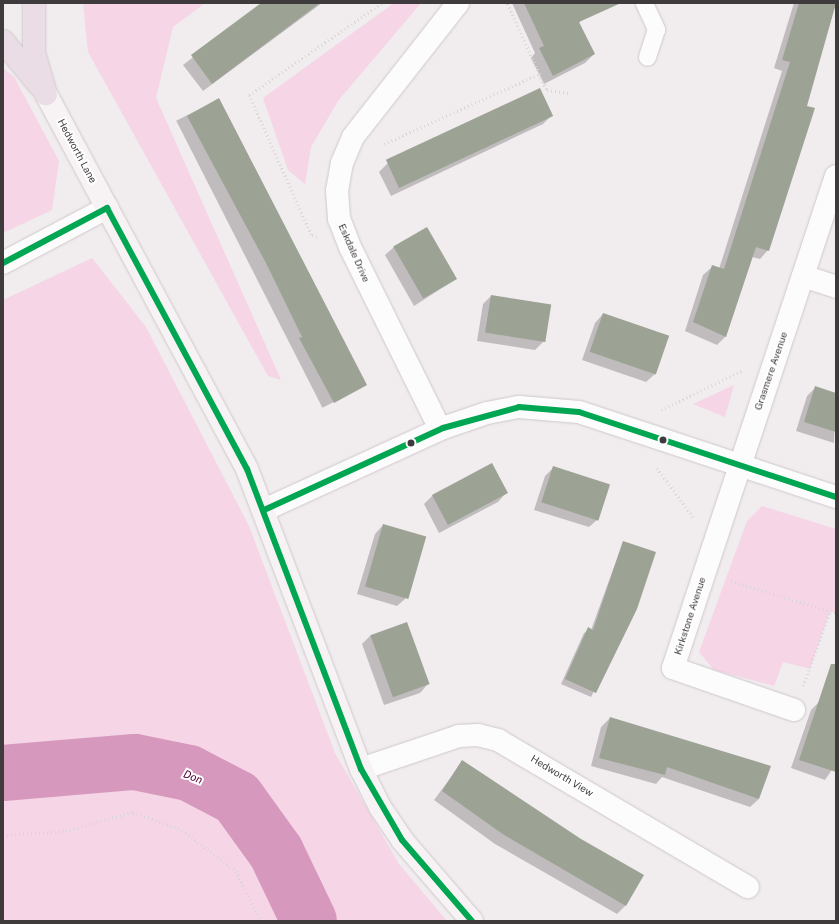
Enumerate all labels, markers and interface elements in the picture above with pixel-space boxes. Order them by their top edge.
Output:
street label: Hedworth Lane [55,117,99,185]
street label: Eskdale Drive [336,222,372,284]
street label: Grasmere Avenue [752,330,790,412]
unlabelled marker [658,435,668,445]
unlabelled marker [406,438,416,448]
street label: Kirkstone Avenue [672,575,708,657]
street label: Hedworth View [528,753,596,799]
water label: Don [181,767,205,787]

